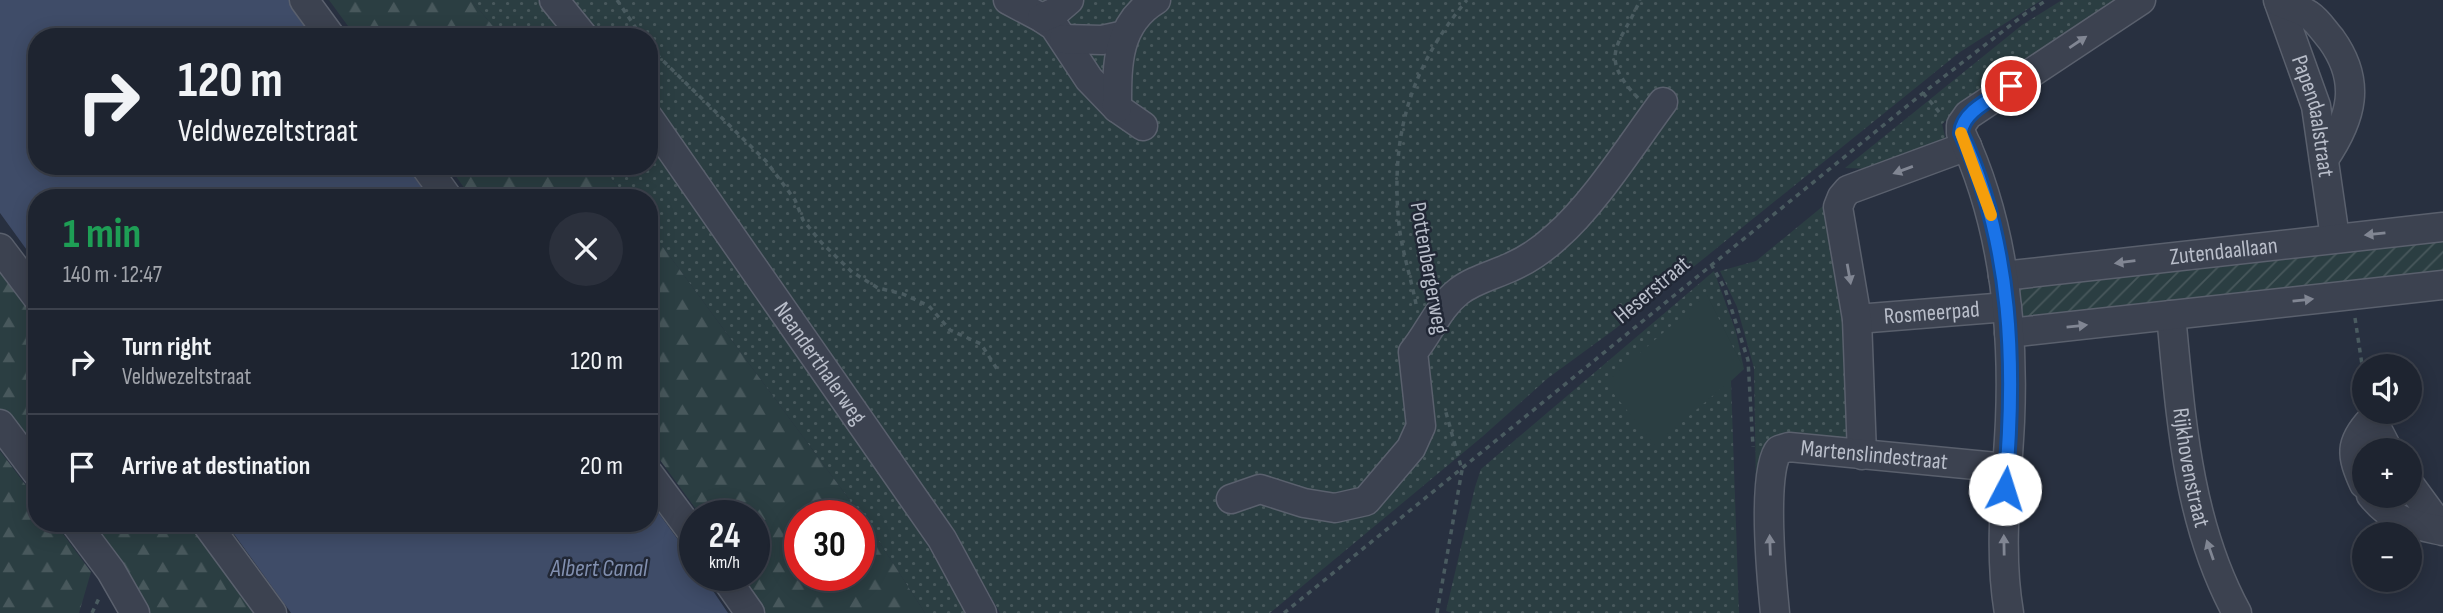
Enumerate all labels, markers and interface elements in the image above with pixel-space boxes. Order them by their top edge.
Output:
one-way arrow [2068,36,2087,49]
street label: Papendaalstraat [2285,51,2340,179]
text: 120 m [178,52,283,111]
icon: right [63,56,154,147]
pin [1981,56,2041,116]
icon: arrive [1992,67,2030,105]
text: Veldwezeltstraat [178,112,358,151]
one-way arrow [1892,165,1913,176]
street label: Pottenbergerweg [1404,200,1454,336]
text: 1 min [63,209,141,260]
button: close [549,212,623,286]
one-way arrow [2364,229,2386,240]
street label: Zutendaallaan [2168,232,2279,271]
street label: Heserstraat [1608,250,1696,330]
one-way arrow [2114,257,2136,268]
text: 140 m · 12:47 [63,261,162,289]
one-way arrow [1844,263,1855,285]
street label: Rosmeerpad [1883,295,1981,331]
one-way arrow [2292,295,2314,306]
street label: Neanderthalerweg [767,297,872,430]
one-way arrow [2066,320,2088,331]
text: Turn right [122,332,211,363]
icon: right [63,343,101,381]
text: 120 m [570,346,623,377]
map controls [2352,354,2422,592]
button: sound [2352,354,2422,424]
text: Veldwezeltstraat [122,363,251,391]
street label: Rijkhovenstraat [2166,406,2216,531]
street label: Martenslindestraat [1799,434,1949,476]
button: + [2352,438,2422,508]
icon: arrive [63,448,101,486]
text: Arrive at destination [122,451,310,482]
text: 20 m [580,451,623,482]
position arrow [1968,452,2042,526]
speed limit sign: 30 [784,500,875,591]
text: 24 [709,515,740,558]
button: − [2352,522,2422,592]
one-way arrow [1765,534,1776,556]
one-way arrow [1998,534,2010,556]
one-way arrow [2204,540,2215,561]
text: km/h [709,552,740,573]
water label: Albert Canal [550,554,648,583]

